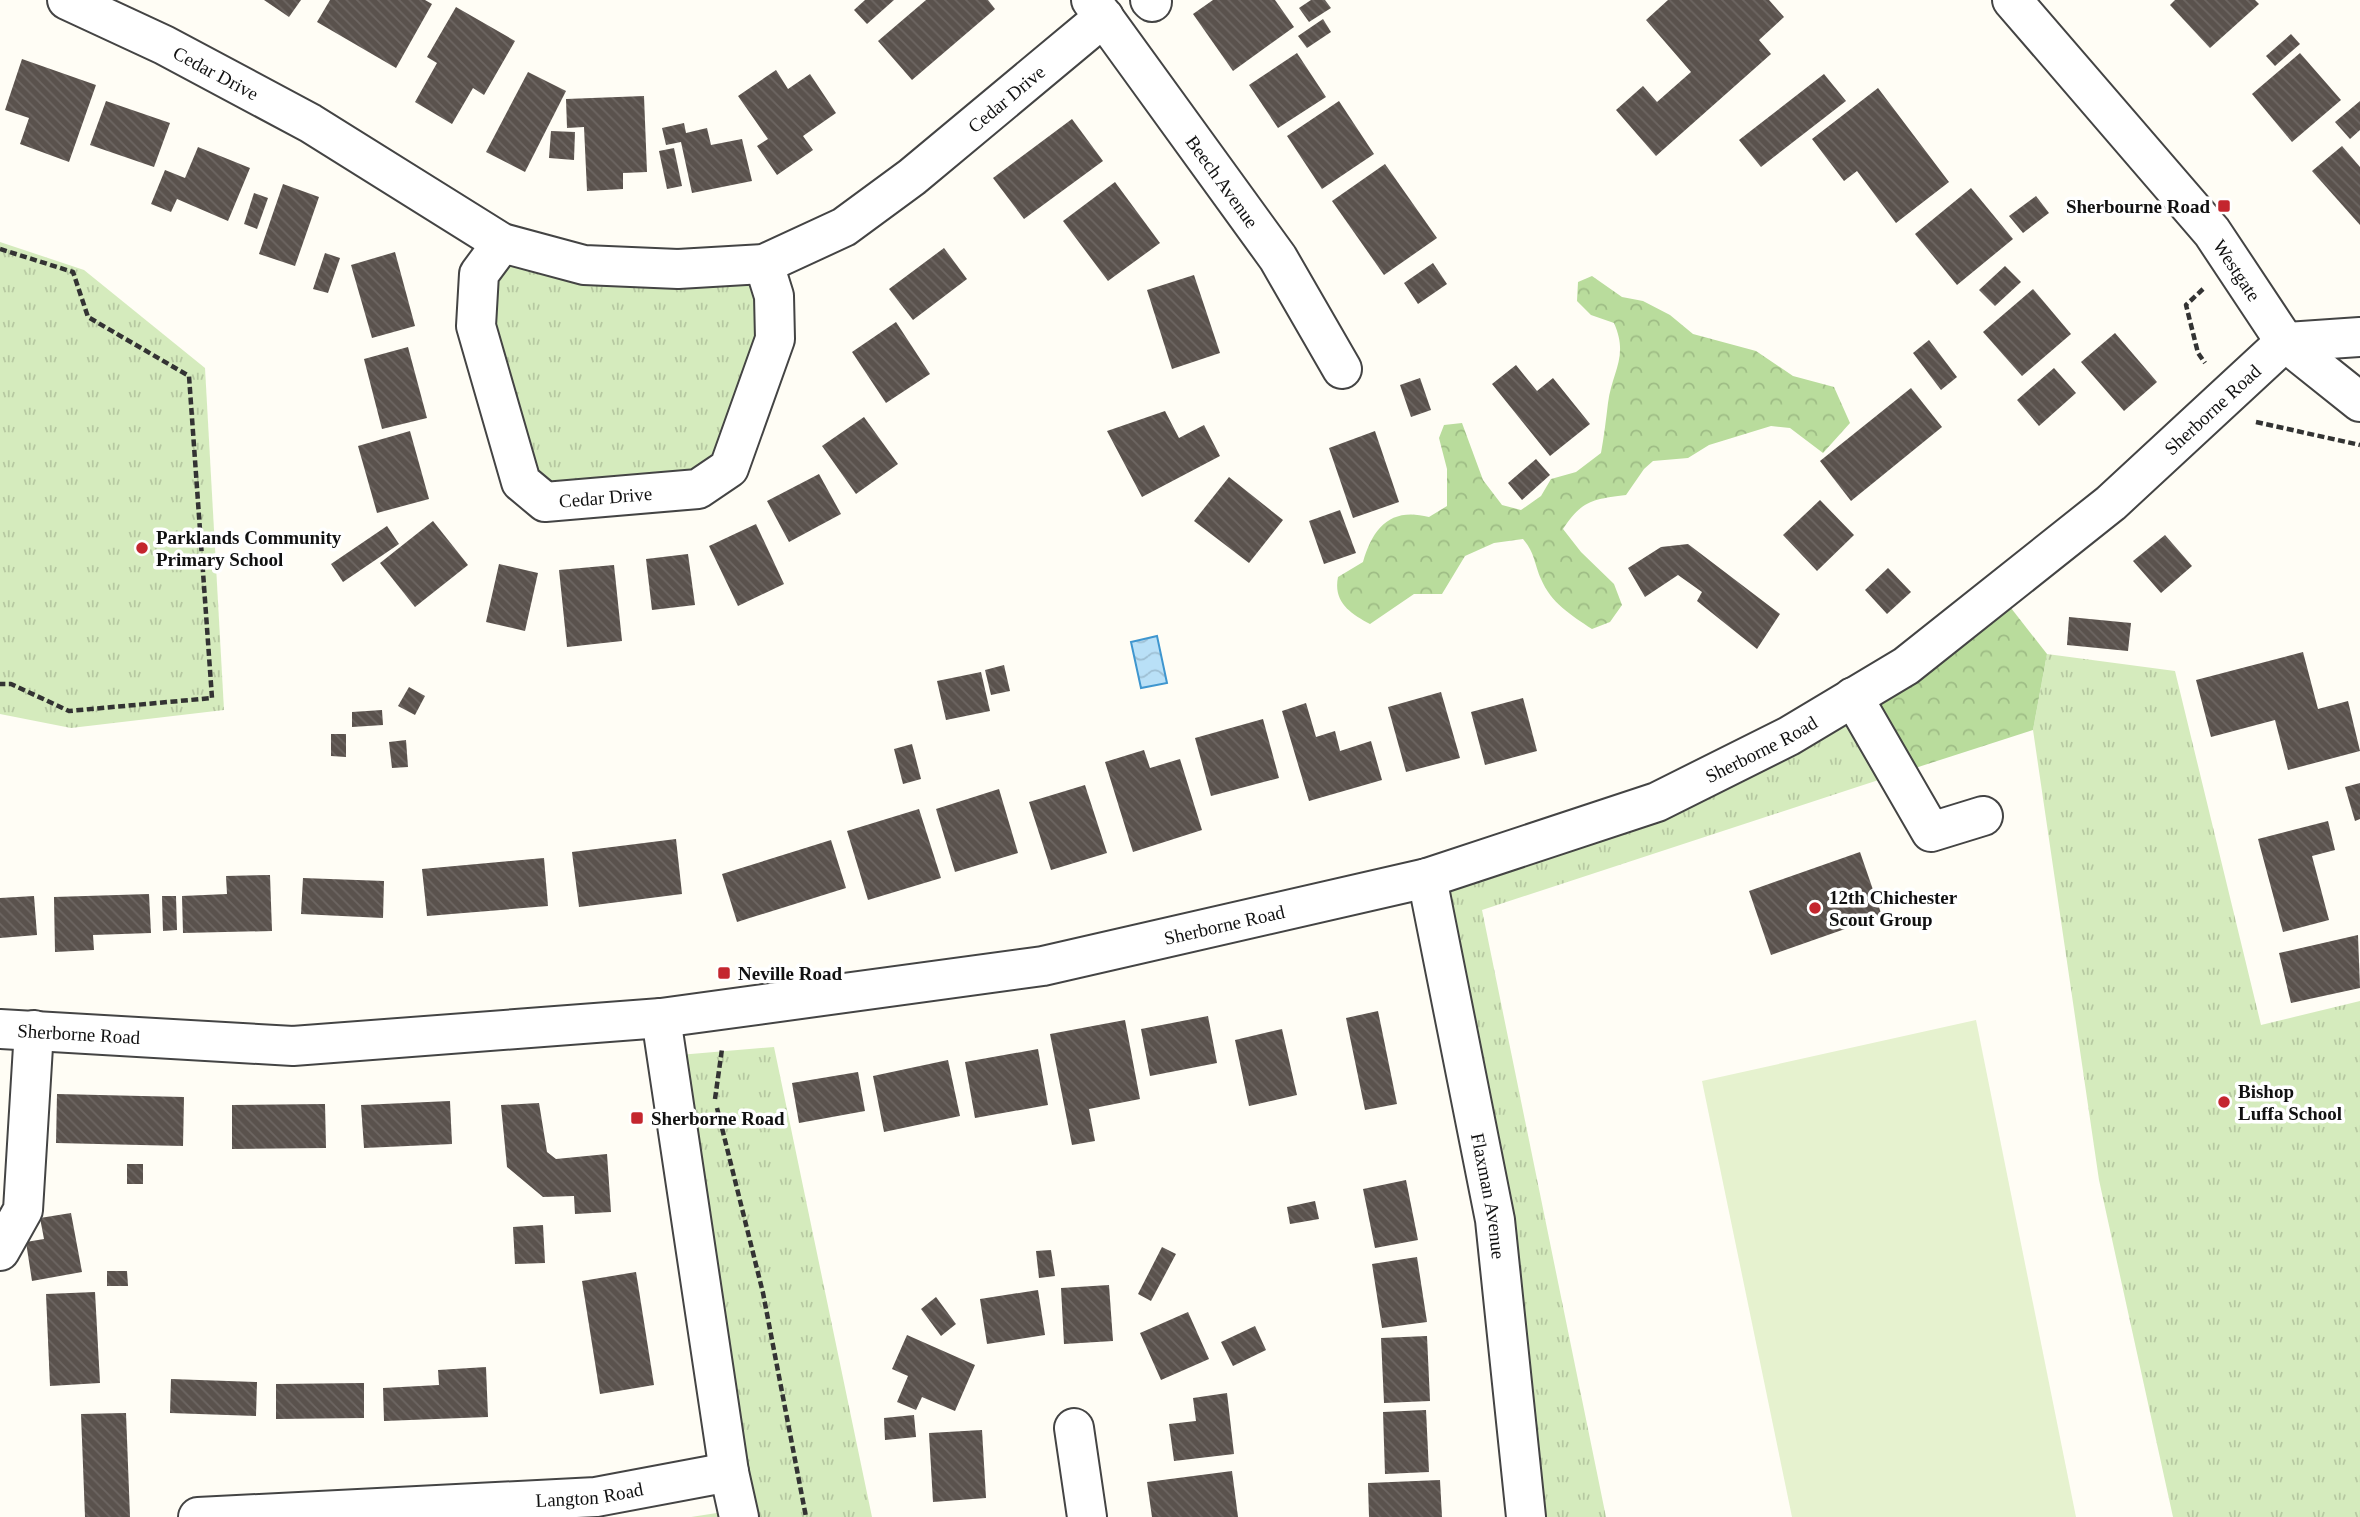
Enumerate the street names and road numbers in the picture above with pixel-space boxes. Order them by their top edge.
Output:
street label: Cedar Drive [170,42,262,104]
street label: Cedar Drive [963,61,1049,137]
street label: Beech Avenue [1182,131,1263,232]
street label: Westgate [2209,235,2265,305]
street label: Sherborne Road [2160,360,2265,459]
street label: Cedar Drive [558,482,653,511]
street label: Sherborne Road [1702,711,1821,787]
street label: Sherborne Road [1162,900,1287,948]
street label: Sherborne Road [17,1020,141,1048]
street label: Flaxman Avenue [1467,1131,1510,1260]
street label: Langton Road [535,1478,645,1511]

